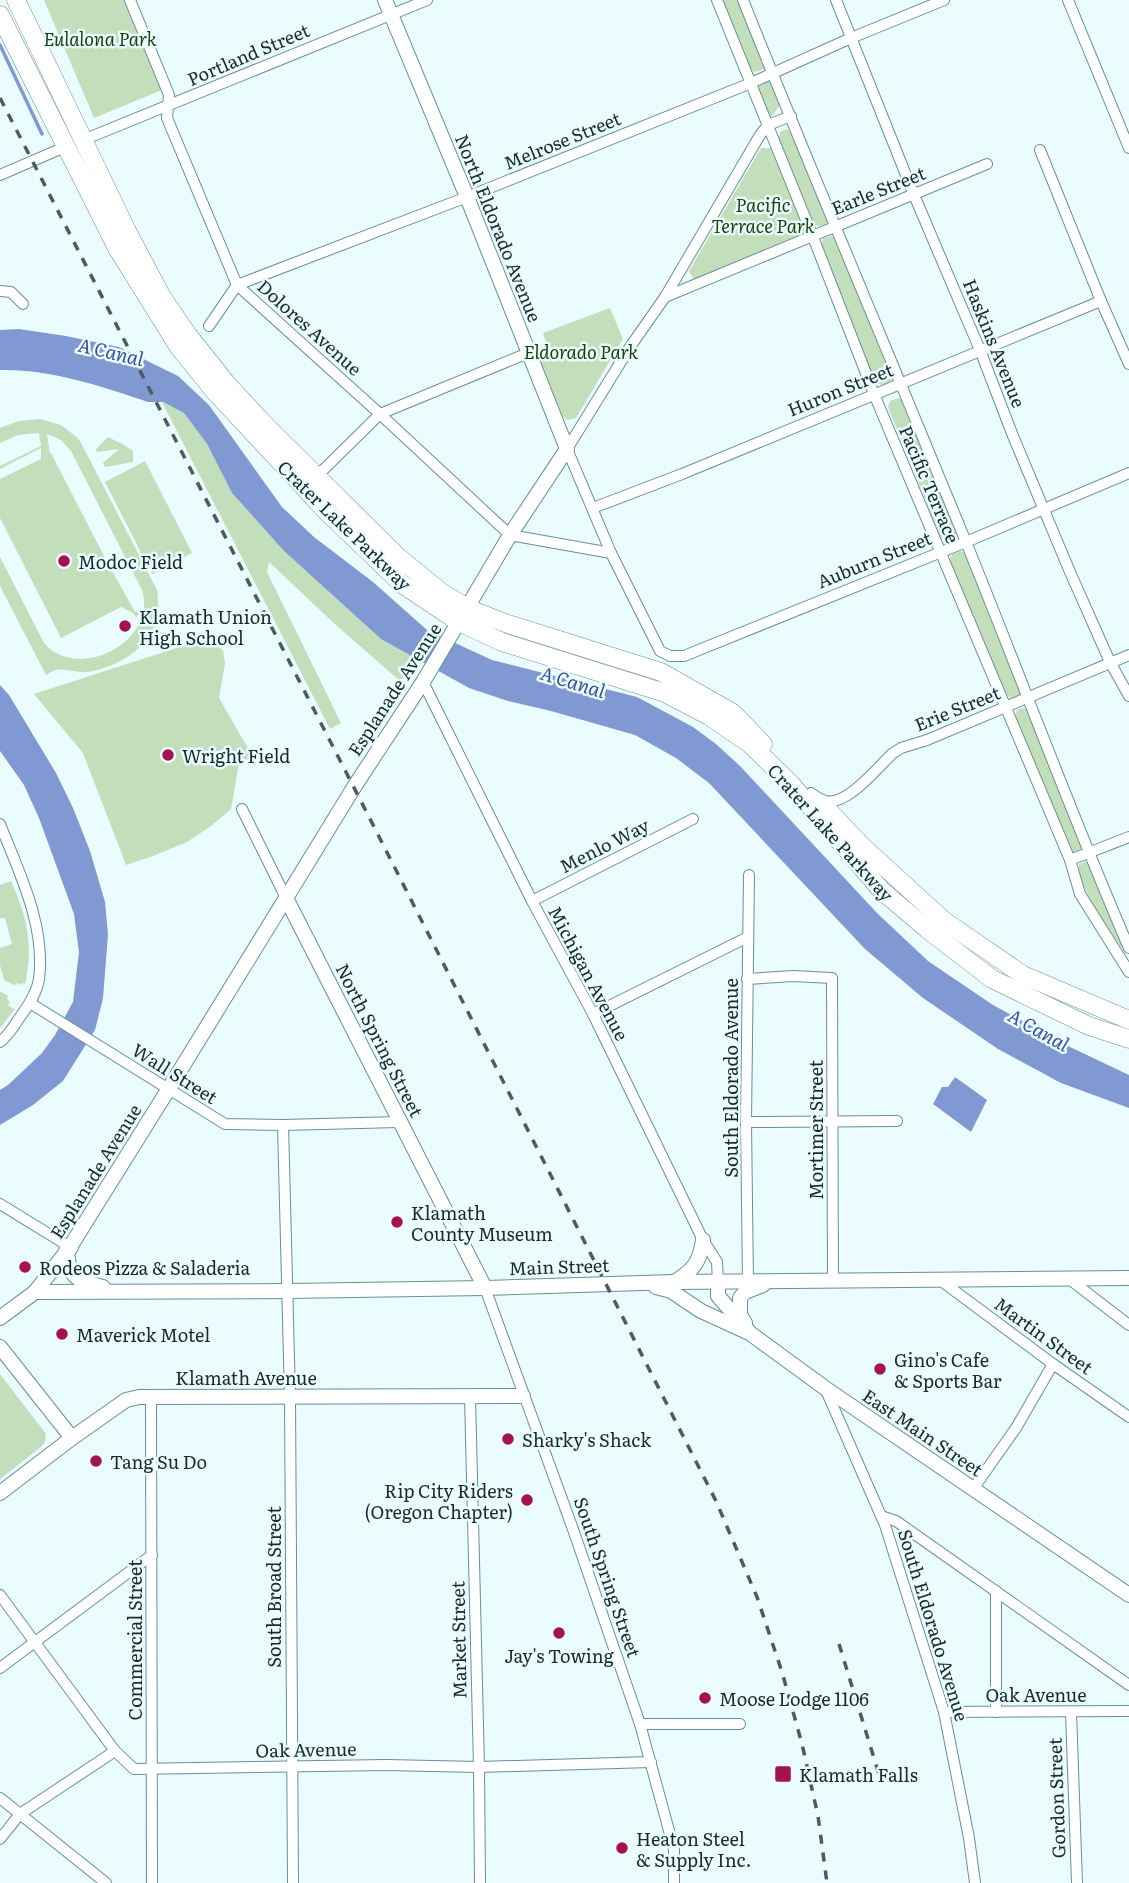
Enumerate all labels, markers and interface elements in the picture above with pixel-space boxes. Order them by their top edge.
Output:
street label: Portland Street [183,16,314,92]
park label: Eulalona Park [43,25,157,52]
street label: Melrose Street [500,104,625,176]
street label: North Eldorado Avenue [449,130,549,326]
street label: Earle Street [827,159,930,221]
park label: Pacific Terrace Park [711,191,815,239]
street label: Dolores Avenue [252,273,368,381]
street label: Haskins Avenue [957,275,1033,411]
water label: A Canal [75,330,147,372]
park label: Eldorado Park [524,338,638,365]
street label: Huron Street [783,355,898,422]
street label: Pacific Terrace [893,421,967,547]
street label: Crater Lake Parkway [272,454,419,597]
street label: Auburn Street [813,523,936,594]
place label: Modoc Field [78,548,183,575]
marker: Modoc Field [56,553,72,569]
place label: Klamath Union High School [139,603,272,651]
street label: Esplanade Avenue [341,617,447,761]
marker: Klamath Union High School [117,618,133,634]
water label: A Canal [537,658,610,704]
street label: Erie Street [910,678,1005,737]
place label: Wright Field [182,742,290,769]
marker: Wright Field [160,747,176,763]
street label: Crater Lake Parkway [762,757,901,907]
street label: Menlo Way [555,811,654,879]
street label: Michigan Avenue [542,901,636,1045]
street label: North Spring Street [330,959,431,1122]
street label: South Eldorado Avenue [717,978,744,1178]
water label: A Canal [1003,1001,1076,1058]
street label: Wall Street [127,1036,224,1110]
street label: Mortimer Street [802,1059,829,1200]
street label: Esplanade Avenue [43,1098,147,1244]
place label: Klamath County Museum [411,1199,553,1247]
marker: Klamath County Museum [389,1214,405,1230]
street label: Main Street [508,1251,610,1281]
place label: Rodeos Pizza & Saladeria [39,1254,250,1281]
marker: Rodeos Pizza & Saladeria [17,1259,33,1275]
street label: Martin Street [989,1290,1099,1380]
place label: Maverick Motel [76,1321,210,1348]
marker: Maverick Motel [54,1326,70,1342]
place label: Gino's Cafe & Sports Bar [894,1346,1002,1394]
marker: Gino's Cafe & Sports Bar [872,1361,888,1377]
street label: Klamath Avenue [175,1364,317,1391]
street label: East Main Street [857,1382,989,1483]
place label: Sharky's Shack [522,1426,652,1453]
marker: Sharky's Shack [500,1431,516,1447]
place label: Tang Su Do [110,1448,207,1475]
marker: Tang Su Do [88,1453,104,1469]
place label: Rip City Riders (Oregon Chapter) [365,1477,513,1525]
marker: Rip City Riders (Oregon Chapter) [519,1492,535,1508]
street label: South Spring Street [568,1493,648,1662]
street label: South Broad Street [260,1506,287,1668]
street label: South Eldorado Avenue [892,1526,976,1724]
street label: Commercial Street [121,1559,148,1720]
street label: Market Street [443,1580,473,1699]
marker: Jay's Towing [551,1625,567,1641]
place label: Jay's Towing [504,1642,615,1669]
street label: Oak Avenue [985,1681,1087,1708]
place label: Moose Lodge 1106 [719,1685,869,1712]
marker: Moose Lodge 1106 [697,1690,713,1706]
street label: Oak Avenue [255,1735,357,1763]
street label: Gordon Street [1040,1737,1072,1859]
place label: Klamath Falls [799,1761,918,1788]
marker: Klamath Falls [773,1764,793,1784]
place label: Heaton Steel & Supply Inc. [636,1825,752,1873]
marker: Heaton Steel & Supply Inc. [614,1840,630,1856]

